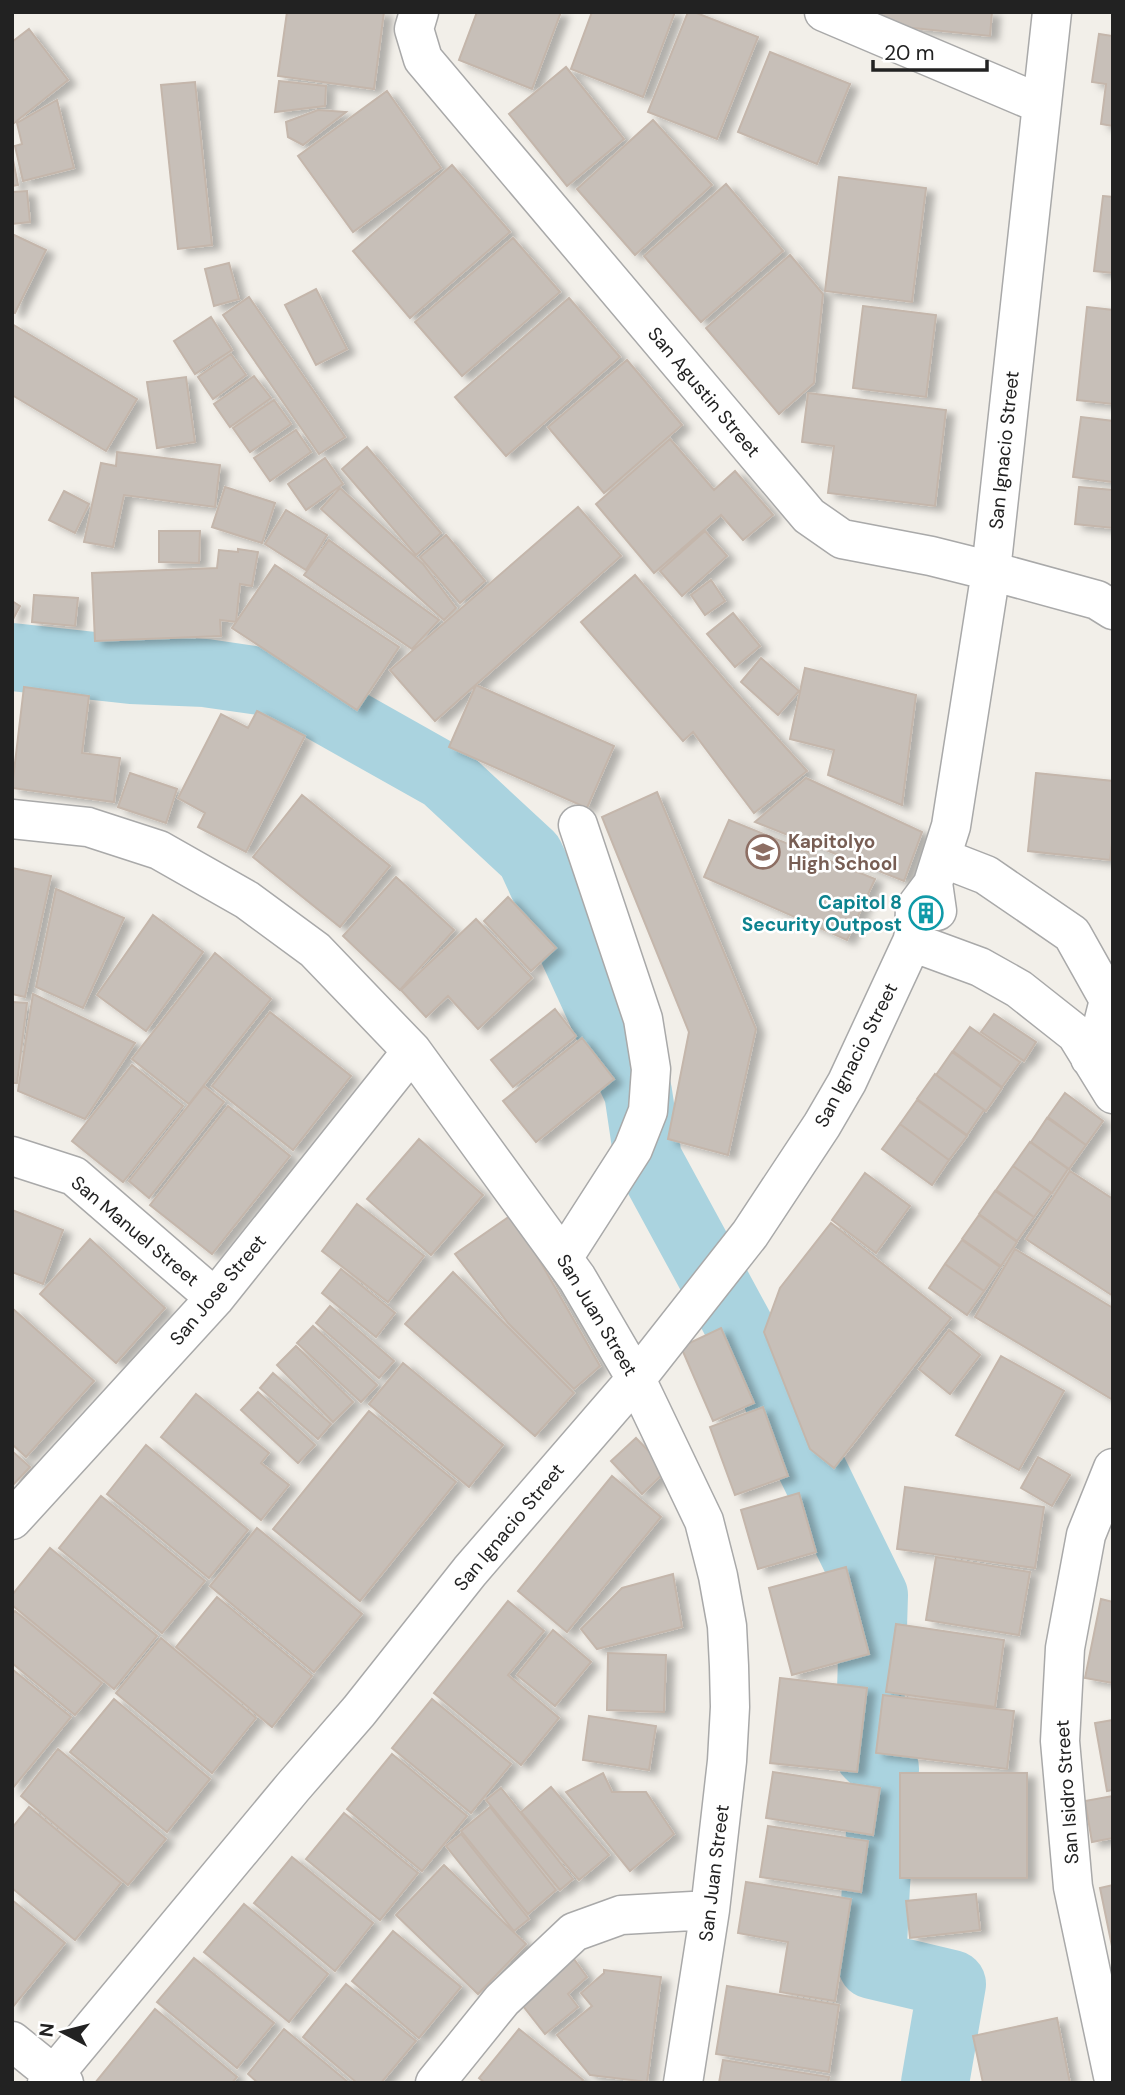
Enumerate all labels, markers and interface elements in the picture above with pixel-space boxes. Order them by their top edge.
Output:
scale bar [873,28,987,72]
text: 20 m [884,39,935,67]
street label: San Agustin Street [642,322,766,462]
street label: San Ignacio Street [983,370,1025,530]
place label: Kapitolyo High School [788,829,897,876]
school or university icon: Kapitolyo High School [744,833,782,871]
place label: Capitol 8 Security Outpost [742,890,902,937]
building icon: Capitol 8 Security Outpost [907,894,945,932]
street label: San Ignacio Street [809,978,903,1132]
street label: San Manuel Street [66,1170,204,1292]
street label: San Jose Street [164,1229,272,1351]
street label: San Juan Street [551,1249,643,1381]
street label: San Ignacio Street [448,1458,570,1596]
street label: San Isidro Street [1049,1719,1085,1865]
street label: San Juan Street [693,1803,735,1943]
north arrow [28,1997,98,2067]
text: N [33,2022,60,2038]

